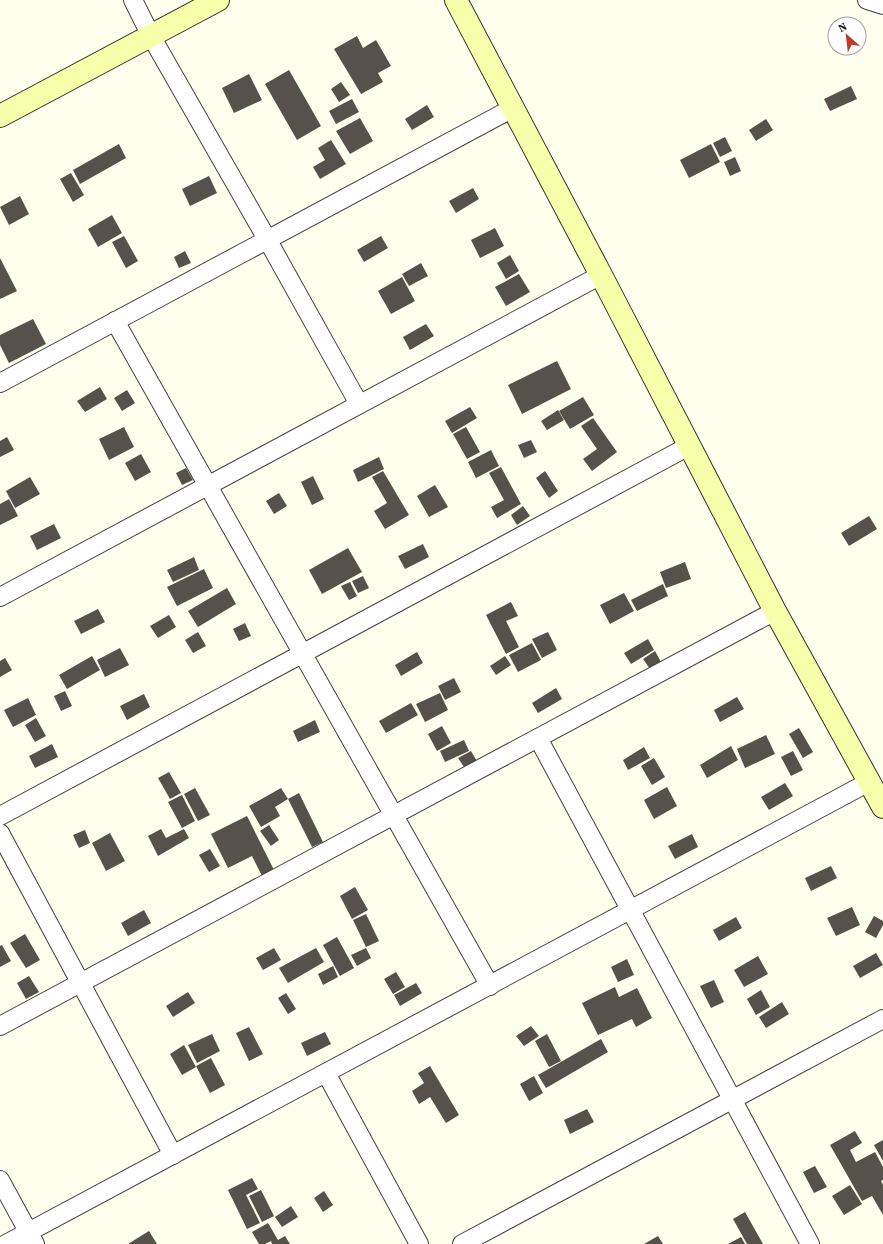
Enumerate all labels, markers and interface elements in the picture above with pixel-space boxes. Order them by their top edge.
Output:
north arrow [827,16,867,56]
text: N [835,19,850,36]

